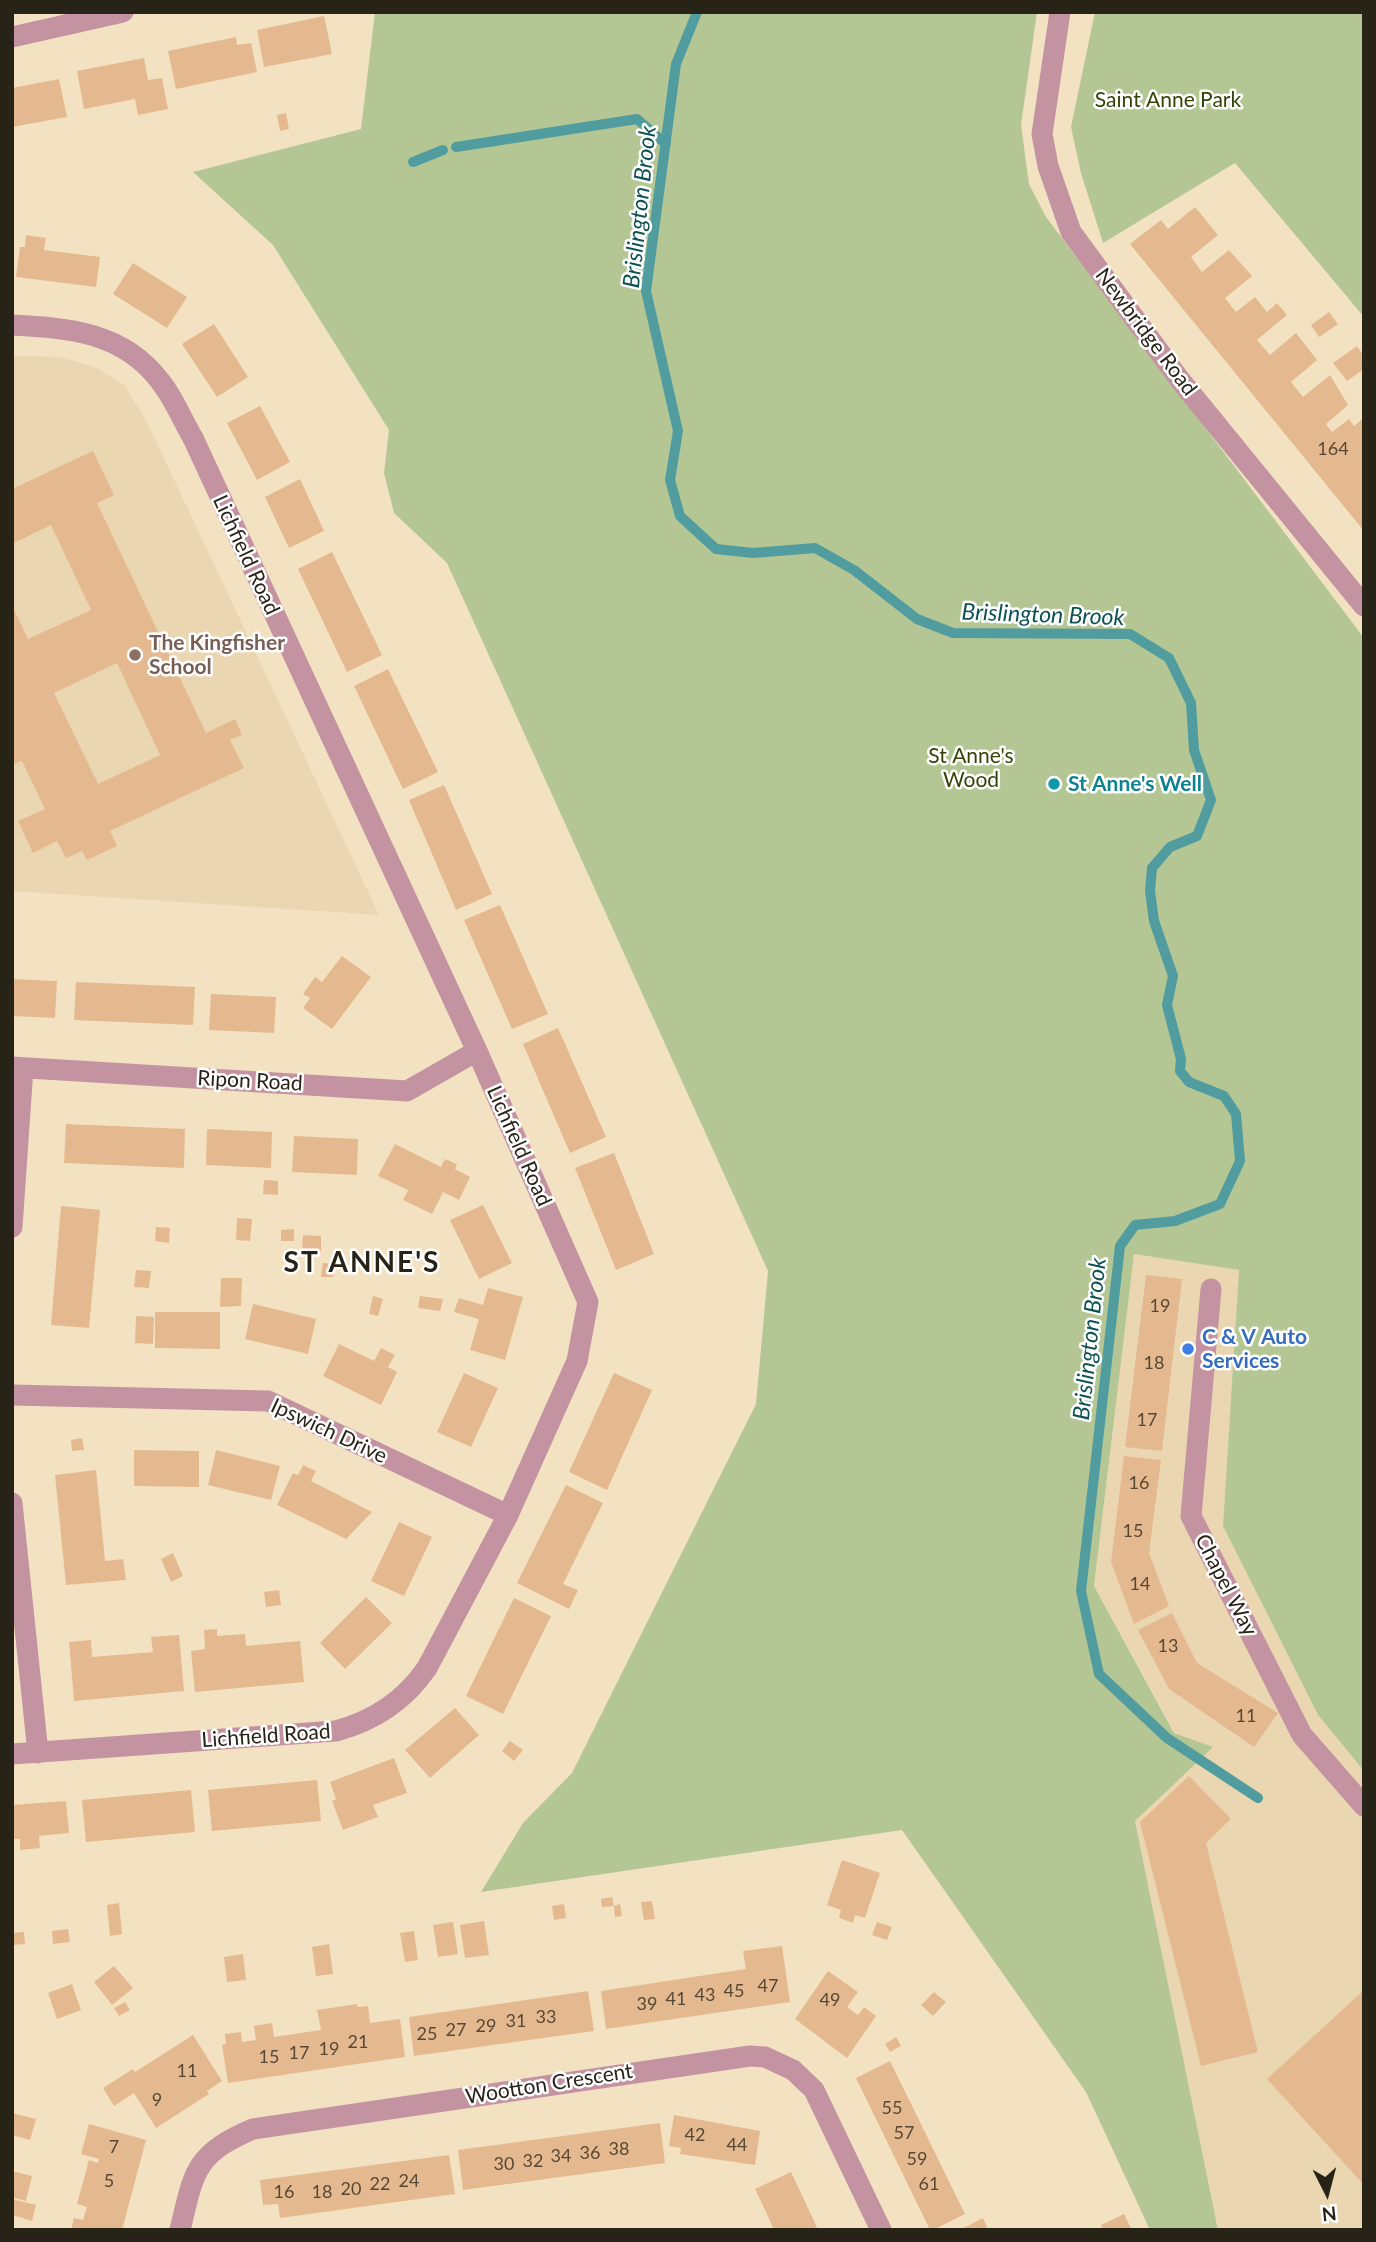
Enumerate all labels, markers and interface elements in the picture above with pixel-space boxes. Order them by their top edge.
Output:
park label: Saint Anne Park [1095,87,1241,113]
water label: Brislington Brook [618,125,662,289]
street label: Newbridge Road [1090,263,1202,401]
house number: 164 [1317,438,1349,460]
street label: Lichfield Road [207,491,285,619]
water label: Brislington Brook [961,598,1125,632]
place label: The Kingfisher School [149,630,285,680]
marker: The Kingfisher School [127,647,143,663]
park label: St Anne's Wood [928,743,1014,793]
place label: St Anne's Well [1068,771,1202,797]
marker: St Anne's Well [1046,776,1062,792]
street label: Ripon Road [197,1066,303,1096]
street label: Lichfield Road [481,1082,557,1210]
district label: ST ANNE'S [285,1246,439,1280]
water label: Brislington Brook [1068,1257,1112,1421]
house number: 19 [1150,1295,1170,1317]
place label: C & V Auto Services [1202,1324,1307,1374]
marker: C & V Auto Services [1180,1341,1196,1357]
house number: 18 [1144,1352,1164,1374]
street label: Ipswich Drive [267,1393,391,1469]
house number: 17 [1137,1409,1157,1431]
house number: 16 [1129,1472,1149,1494]
house number: 15 [1123,1520,1143,1542]
street label: Chapel Way [1190,1530,1262,1640]
house number: 14 [1130,1573,1150,1595]
house number: 13 [1158,1635,1178,1657]
house number: 11 [1236,1705,1256,1727]
street label: Lichfield Road [201,1719,331,1753]
house number: 47 [758,1975,778,1997]
house number: 45 [724,1980,744,2002]
house number: 43 [695,1984,715,2006]
house number: 41 [666,1988,686,2010]
house number: 49 [820,1989,840,2011]
house number: 39 [637,1993,657,2015]
house number: 33 [536,2006,556,2028]
house number: 31 [506,2010,526,2032]
house number: 29 [476,2015,496,2037]
house number: 27 [446,2019,466,2041]
house number: 25 [417,2023,437,2045]
house number: 21 [348,2031,368,2053]
house number: 19 [319,2038,339,2060]
house number: 17 [289,2042,309,2064]
house number: 15 [259,2046,279,2068]
street label: Wootton Crescent [464,2058,634,2110]
house number: 11 [177,2060,197,2082]
house number: 9 [152,2089,162,2111]
house number: 55 [882,2097,902,2119]
house number: 57 [894,2122,914,2144]
house number: 42 [685,2124,705,2146]
house number: 44 [727,2134,747,2156]
house number: 7 [109,2136,119,2158]
house number: 38 [609,2138,629,2160]
house number: 36 [580,2142,600,2164]
house number: 34 [551,2145,571,2167]
house number: 59 [907,2148,927,2170]
house number: 32 [523,2150,543,2172]
house number: 30 [494,2153,514,2175]
north arrow [1292,2158,1362,2228]
house number: 5 [104,2170,114,2192]
house number: 24 [399,2170,419,2192]
house number: 22 [370,2173,390,2195]
house number: 61 [919,2173,939,2195]
house number: 20 [341,2178,361,2200]
house number: 16 [274,2181,294,2203]
house number: 18 [312,2181,332,2203]
text: N [1321,2202,1338,2227]

